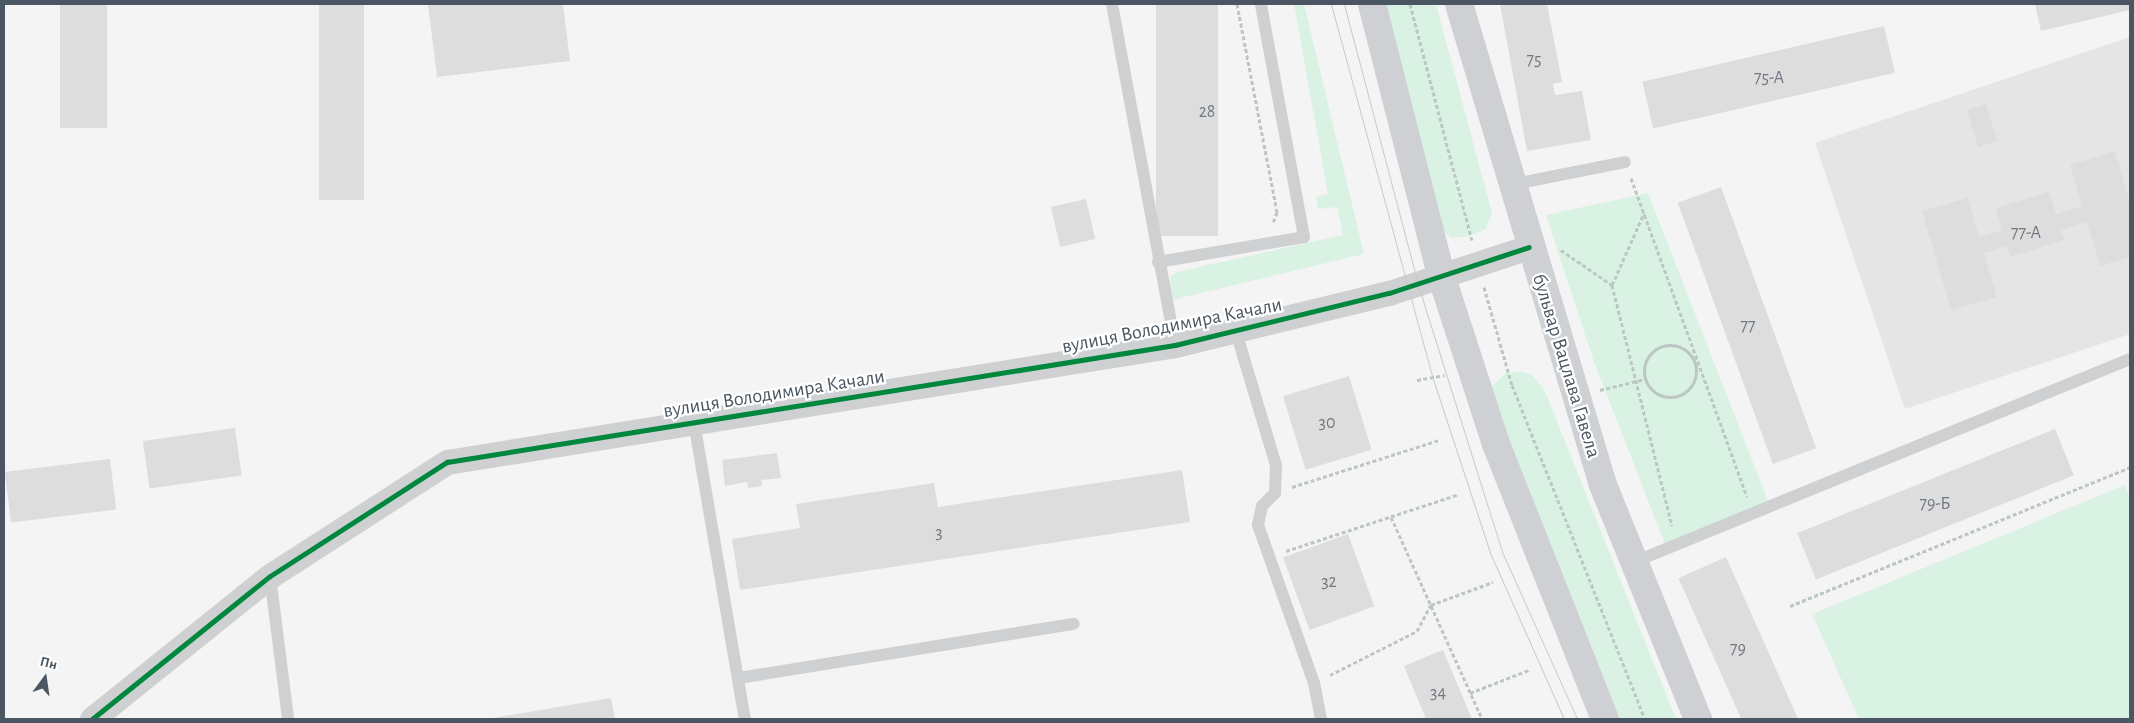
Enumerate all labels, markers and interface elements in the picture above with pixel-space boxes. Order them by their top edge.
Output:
house number: 75 [1526,49,1542,71]
house number: 75-А [1754,67,1784,89]
house number: 28 [1199,101,1215,123]
house number: 77-А [2011,222,2041,244]
street label: бульвар Вацлава Гавела [1527,271,1605,461]
street label: вулиця Володимира Качали [1060,293,1284,359]
house number: 77 [1740,315,1756,337]
street label: вулиця Володимира Качали [662,365,886,423]
house number: 30 [1319,412,1335,434]
house number: 79-Б [1919,493,1951,515]
house number: 3 [935,522,943,544]
house number: 32 [1321,571,1337,593]
house number: 79 [1730,638,1746,660]
north arrow [20,653,70,703]
text: Пн [39,655,59,672]
house number: 34 [1430,682,1446,704]

